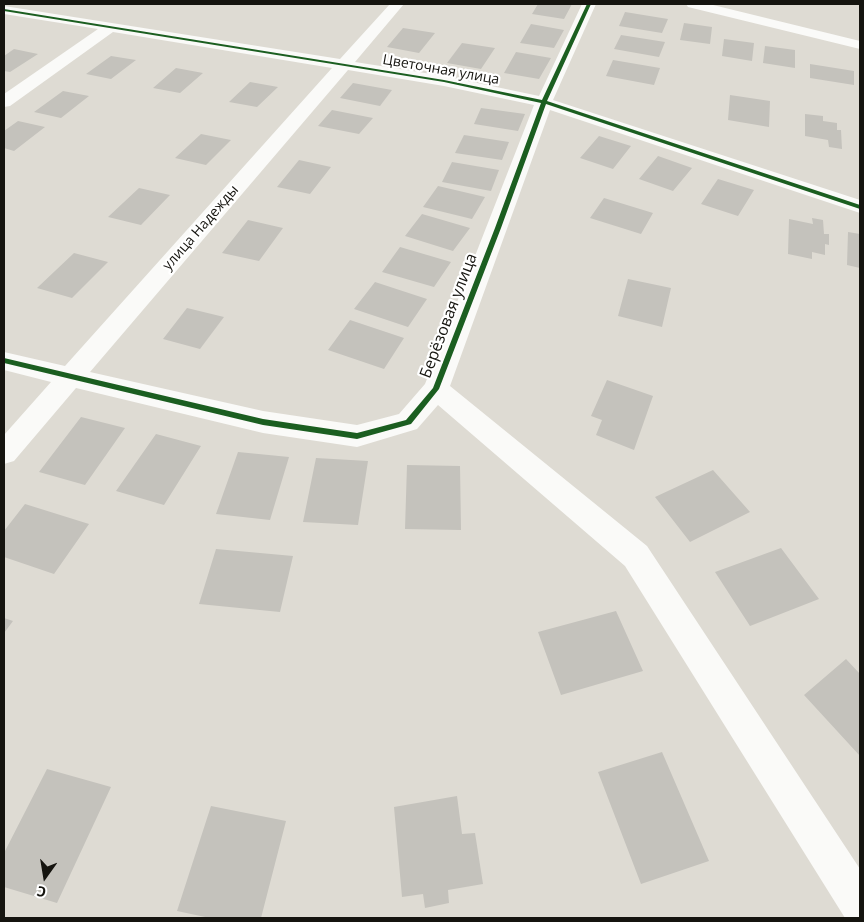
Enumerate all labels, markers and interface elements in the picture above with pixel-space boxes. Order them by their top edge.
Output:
street label: Цветочная улица [381,51,501,89]
street label: улица Надежды [159,182,243,274]
street label: Берёзовая улица [416,251,482,381]
north arrow [20,852,70,902]
text: С [35,882,48,902]

